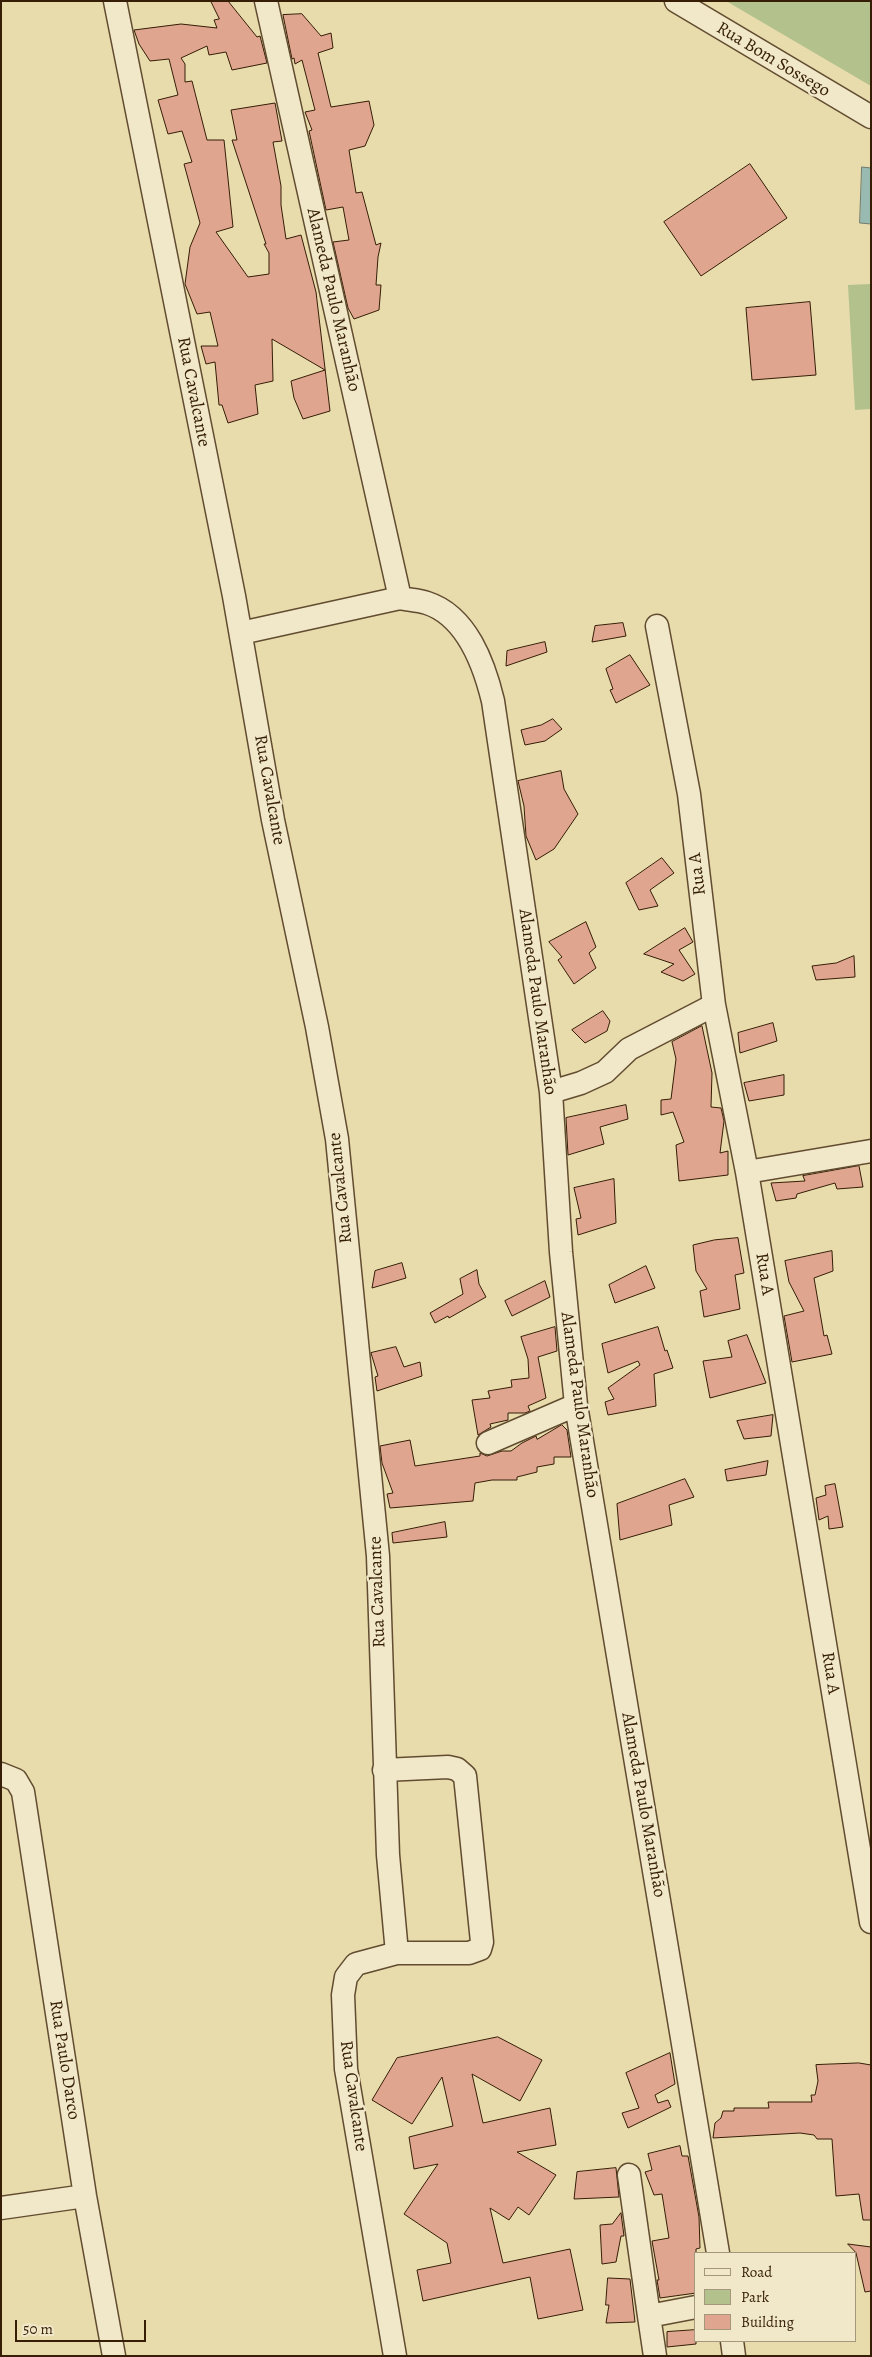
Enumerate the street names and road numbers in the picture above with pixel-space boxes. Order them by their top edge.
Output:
street label: Rua Bom Sossego [712,18,834,102]
street label: Alameda Paulo Maranhão [301,206,365,394]
street label: Rua Cavalcante [172,335,214,449]
street label: Rua Cavalcante [249,733,289,847]
street label: Rua A [685,852,711,896]
street label: Alameda Paulo Maranhão [513,908,561,1096]
street label: Rua Cavalcante [324,1131,358,1245]
street label: Rua A [750,1251,778,1297]
street label: Alameda Paulo Maranhão [555,1311,603,1499]
street label: Rua Cavalcante [365,1536,391,1648]
street label: Rua A [816,1650,844,1696]
street label: Alameda Paulo Maranhão [616,1711,670,1899]
street label: Rua Paulo Darco [44,1999,84,2121]
street label: Rua Cavalcante [335,2039,371,2153]

